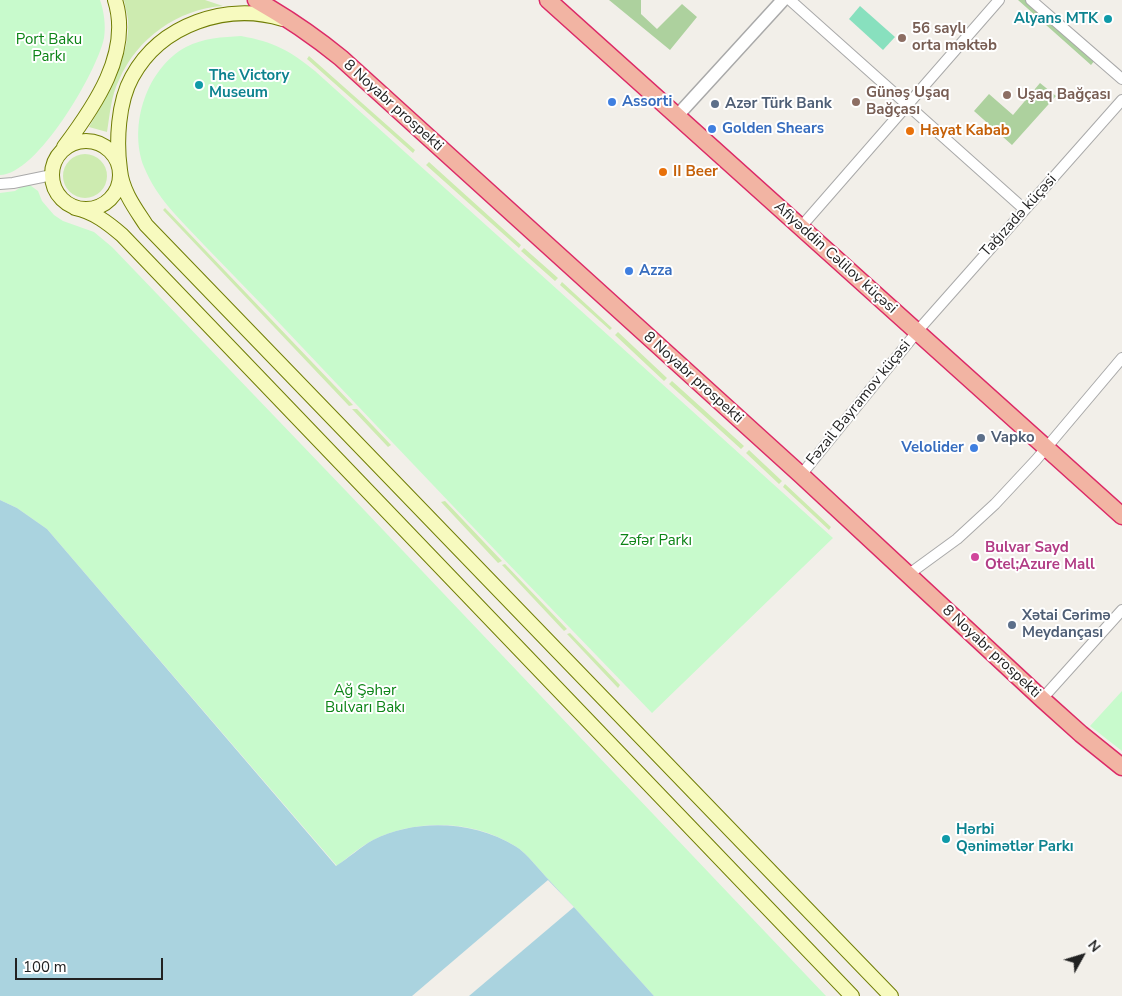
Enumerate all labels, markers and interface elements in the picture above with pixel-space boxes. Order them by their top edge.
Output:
place label: Alyans MTK [1014,10,1098,28]
marker: Alyans MTK [1102,13,1114,25]
place label: 56 saylı orta məktəb [912,20,997,55]
park label: Port Baku Parkı [16,31,82,66]
marker: 56 saylı orta məktəb [896,32,908,44]
street label: 8 Noyabr prospekti [339,56,447,156]
place label: The Victory Museum [209,67,289,102]
marker: The Victory Museum [193,79,205,91]
place label: Günəş Uşaq Bağçası [866,84,950,119]
place label: Uşaq Bağçası [1017,86,1111,104]
marker: Uşaq Bağçası [1001,89,1013,101]
place label: Assorti [622,93,672,111]
place label: Azәr Türk Bank [725,95,832,113]
marker: Assorti [606,96,618,108]
marker: Günəş Uşaq Bağçası [850,96,862,108]
marker: Azәr Türk Bank [709,98,721,110]
place label: Golden Shears [722,120,824,138]
place label: Hayat Kabab [920,122,1010,140]
marker: Golden Shears [706,123,718,135]
marker: Hayat Kabab [904,125,916,137]
place label: II Beer [673,163,718,181]
marker: II Beer [657,166,669,178]
street label: Tağızadə küçəsi [977,171,1061,261]
street label: Afiyəddin Cəlilov küçəsi [770,198,900,318]
place label: Azza [639,262,672,280]
marker: Azza [623,265,635,277]
street label: 8 Noyabr prospekti [639,328,747,428]
street label: Fəzail Bayramov küçəsi [803,337,915,469]
place label: Vapko [991,429,1035,447]
marker: Vapko [975,432,987,444]
place label: Velolider [901,439,964,457]
marker: Velolider [968,442,980,454]
park label: Zəfər Parkı [620,532,692,550]
place label: Bulvar Sayd Otel;Azure Mall [985,539,1095,574]
marker: Bulvar Sayd Otel;Azure Mall [969,551,981,563]
street label: 8 Noyabr prospekti [938,602,1044,702]
place label: Xətai Cərimə Meydançası [1022,607,1111,642]
marker: Xətai Cərimə Meydançası [1006,619,1018,631]
park label: Ağ Şəhər Bulvarı Bakı [325,682,405,717]
place label: Hərbi Qənimətlər Parkı [956,821,1074,856]
marker: Hərbi Qənimətlər Parkı [940,833,952,845]
north arrow [1057,931,1107,981]
text: N [1083,936,1105,956]
scale bar [18,948,165,980]
text: 100 m [23,957,67,977]

